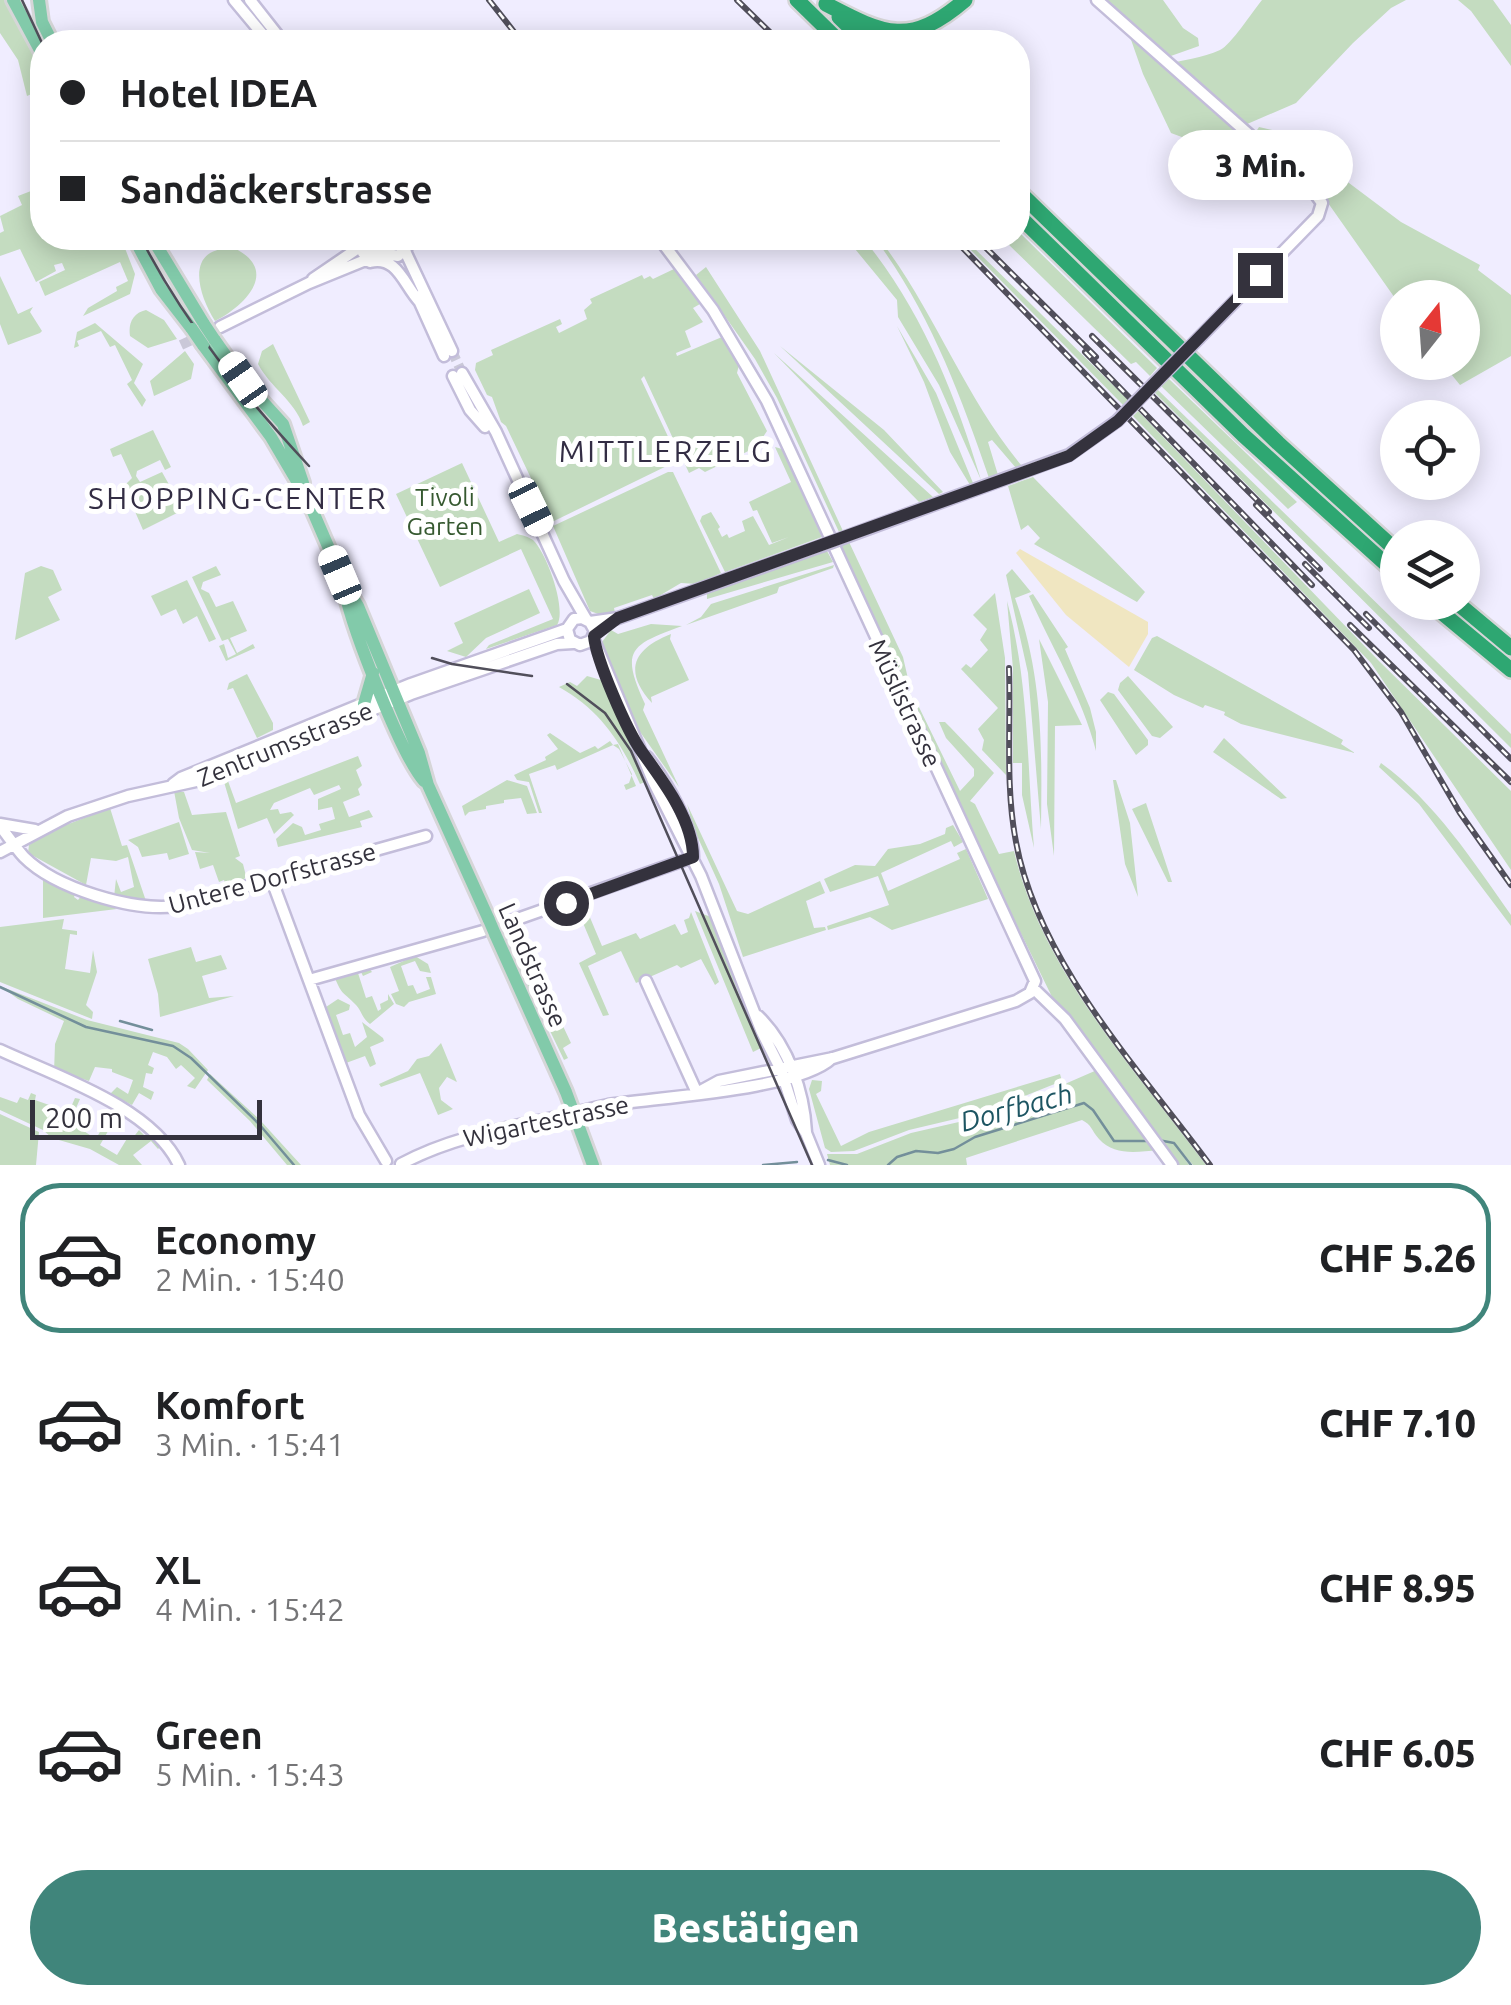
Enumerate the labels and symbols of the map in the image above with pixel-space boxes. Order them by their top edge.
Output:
callout: 3 Min. [1168,130,1352,200]
route end [1238,253,1283,298]
north arrow [1380,280,1480,380]
car [214,347,272,413]
district label: MITTLERZELG [559,434,773,468]
car [504,473,558,541]
district label: SHOPPING-CENTER [88,481,388,515]
park label: Tivoli Garten [407,483,483,540]
car [314,542,366,608]
street label: Müslistrasse [863,635,947,771]
street label: Zentrumsstrasse [193,696,377,792]
street label: Untere Dorfstrasse [165,837,379,919]
route start [544,881,589,926]
street label: Landstrasse [493,899,573,1031]
water label: Dorfbach [956,1077,1076,1137]
street label: Wigartestrasse [461,1090,631,1152]
scale bar [30,1095,262,1140]

